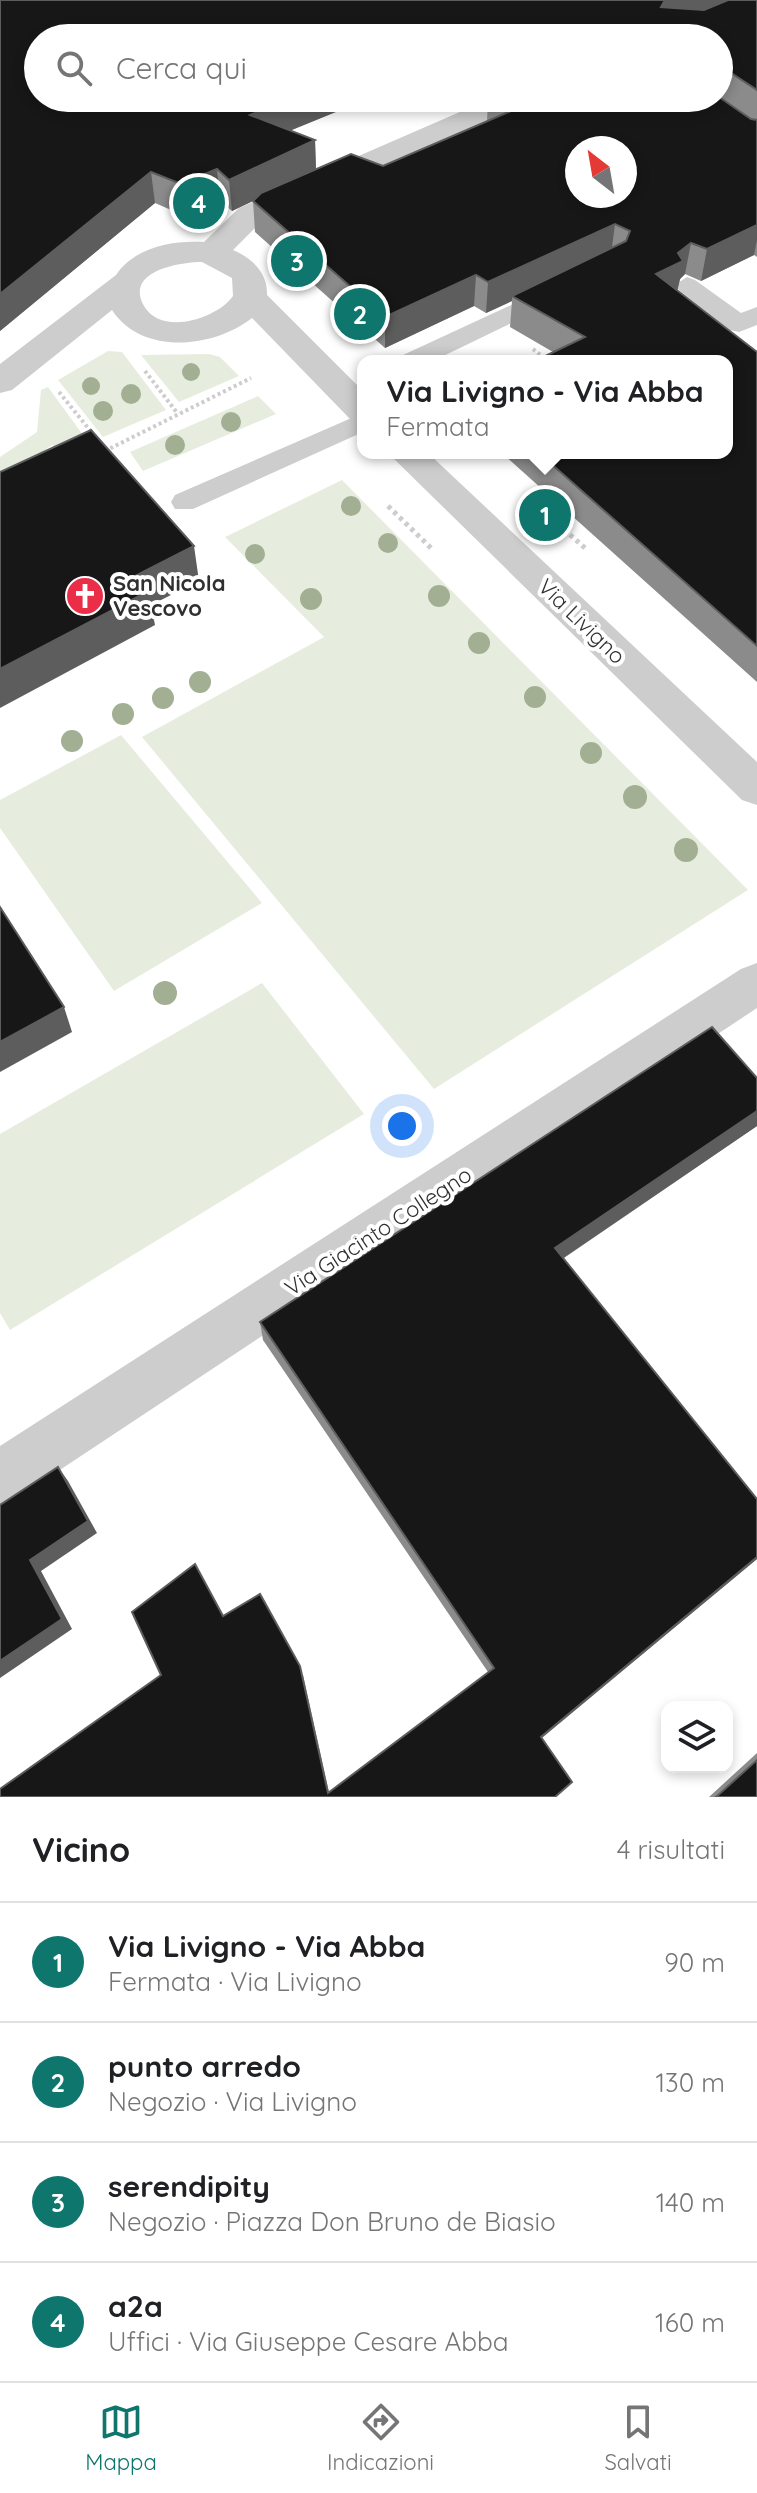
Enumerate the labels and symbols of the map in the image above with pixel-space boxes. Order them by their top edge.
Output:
north arrow [565,136,637,208]
pin: 4 [173,173,225,233]
pin: 3 [271,231,323,291]
pin: 2 [334,284,386,344]
pin: 1 [519,485,571,545]
place label: San Nicola Vescovo [113,569,226,622]
street label: Via Livigno [532,572,632,670]
church icon: San Nicola Vescovo [64,575,106,617]
your location [382,1106,422,1146]
street label: Via Giacinto Collegno [279,1160,477,1302]

